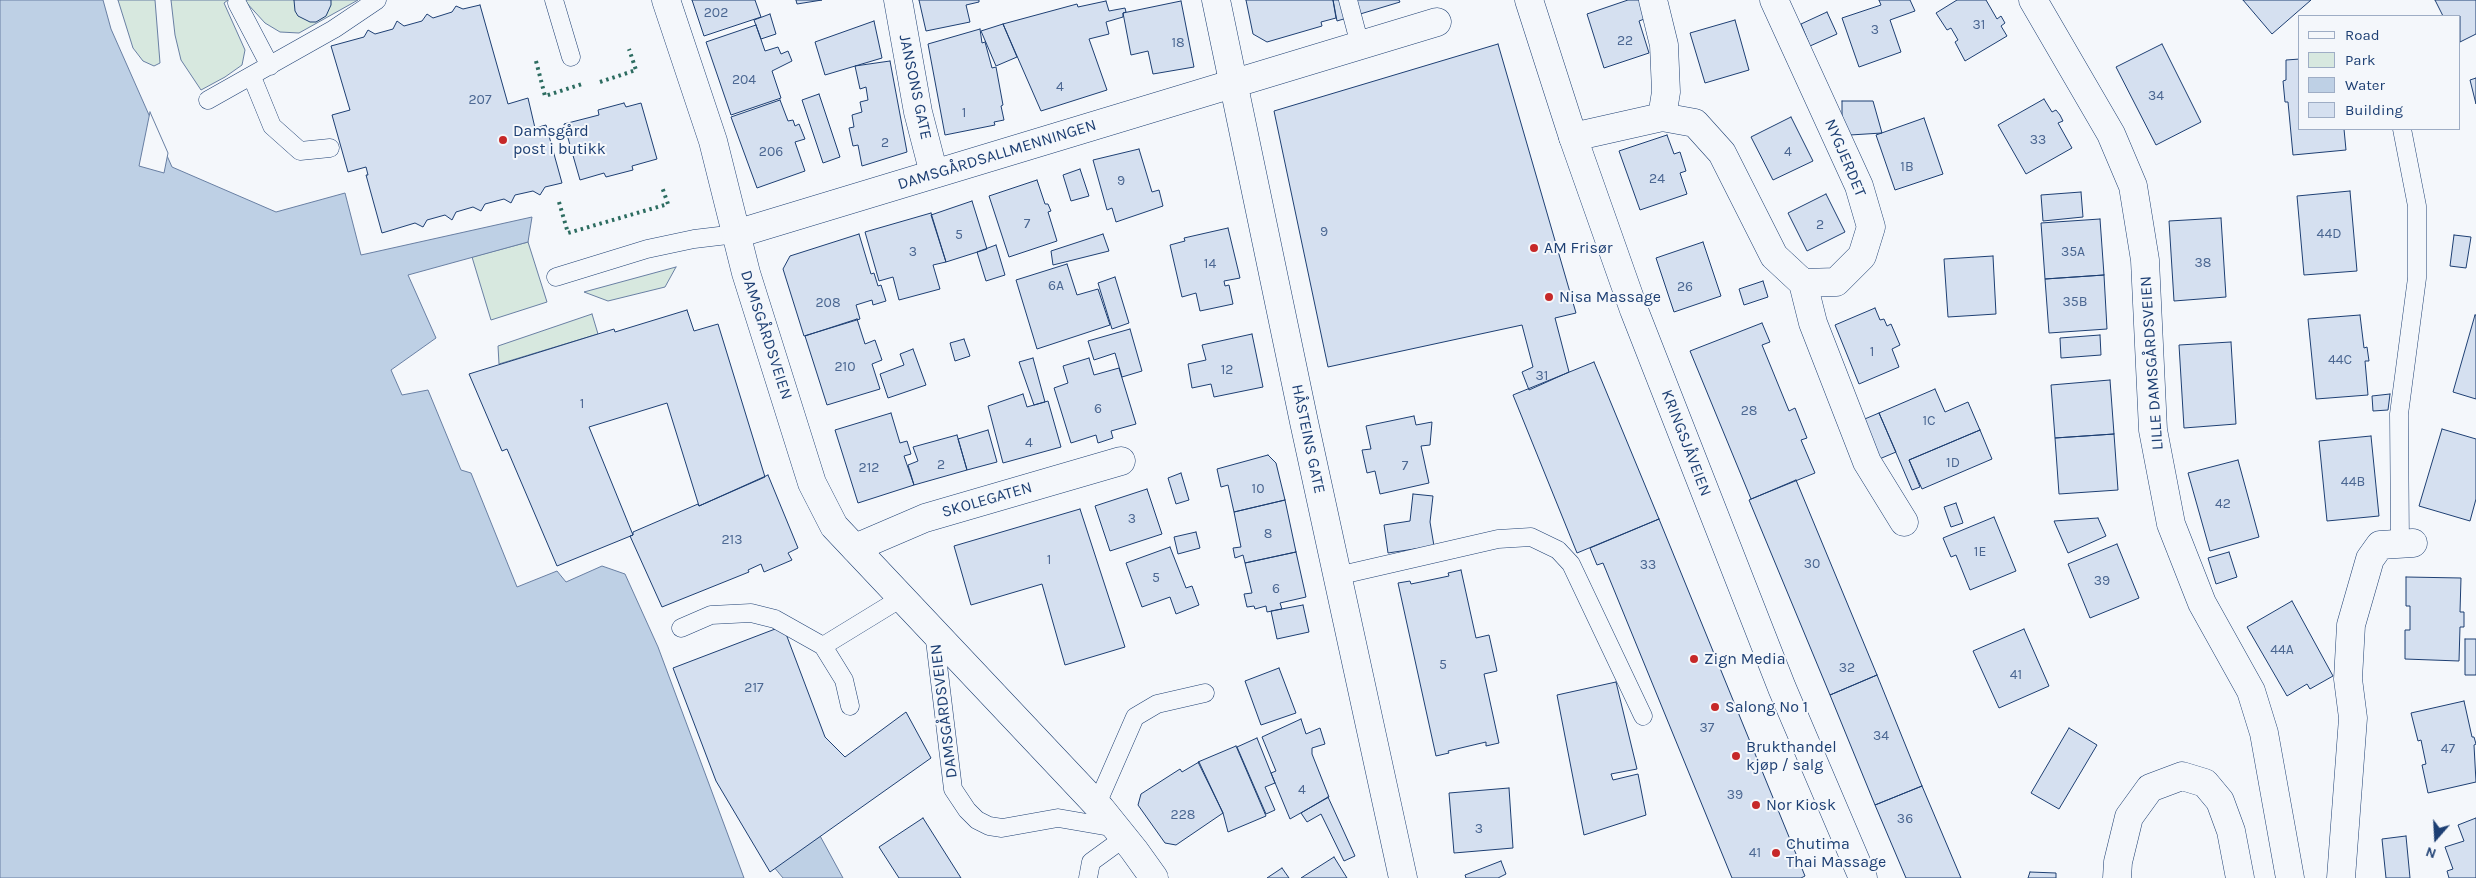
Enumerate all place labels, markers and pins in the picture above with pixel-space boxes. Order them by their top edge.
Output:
place label: Damsgård post i butikk [513,121,606,159]
marker: Damsgård post i butikk [497,134,509,146]
place label: AM Frisør [1544,238,1612,258]
marker: AM Frisør [1528,242,1540,254]
place label: Nisa Massage [1559,287,1661,307]
marker: Nisa Massage [1543,291,1555,303]
place label: Zign Media [1704,649,1786,669]
marker: Zign Media [1688,653,1700,665]
place label: Salong No 1 [1725,697,1808,717]
marker: Salong No 1 [1709,701,1721,713]
place label: Brukthandel kjøp / salg [1746,737,1837,775]
marker: Brukthandel kjøp / salg [1730,750,1742,762]
place label: Nor Kiosk [1766,795,1836,815]
marker: Nor Kiosk [1750,799,1762,811]
place label: Chutima Thai Massage [1786,834,1886,872]
marker: Chutima Thai Massage [1770,847,1782,859]

